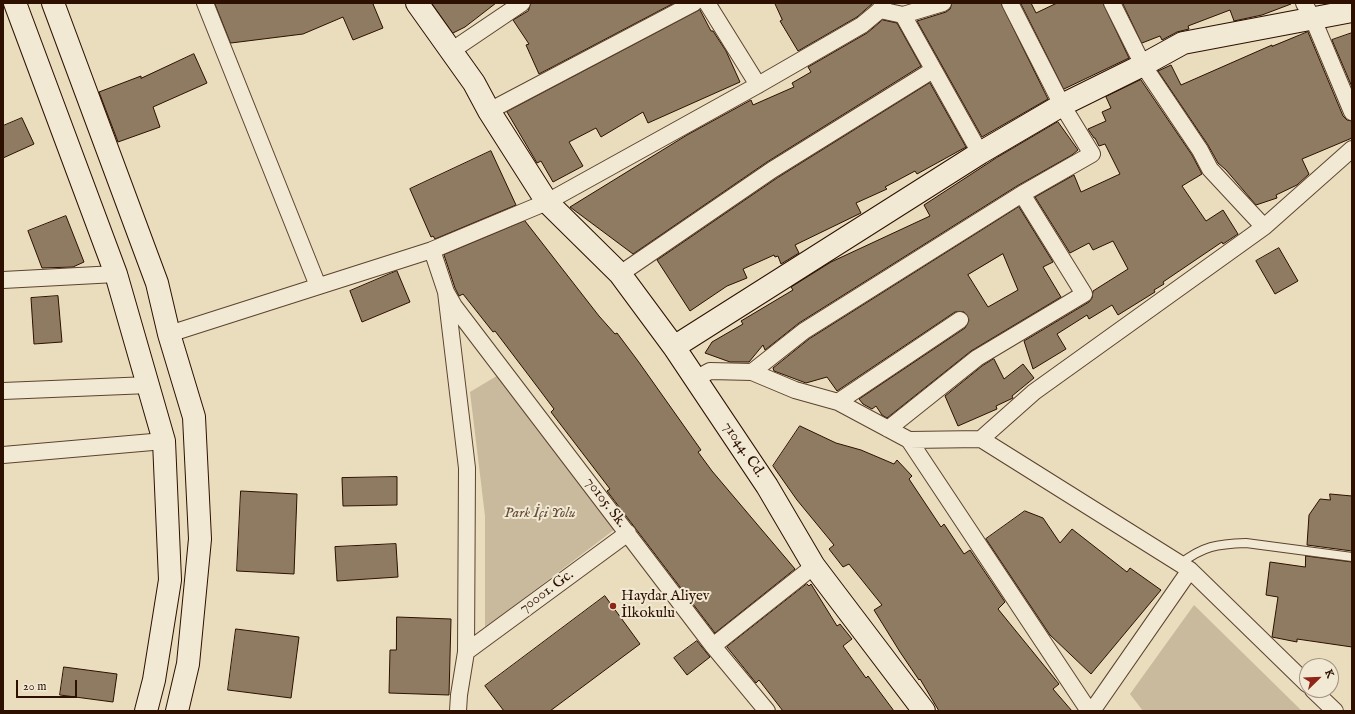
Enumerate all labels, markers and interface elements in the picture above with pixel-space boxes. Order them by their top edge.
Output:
street label: 71044. Cd. [718,419,768,481]
street label: 70105. Sk. [580,474,630,532]
park label: Park İçi Yolu [504,505,576,523]
street label: 70001. Gc. [516,566,578,618]
place label: Haydar Aliyev İlkokulu [621,588,709,623]
marker: Haydar Aliyev İlkokulu [608,601,618,611]
north arrow [1299,658,1339,698]
text: K [1321,667,1337,680]
scale bar [18,672,79,698]
text: 20 m [23,679,46,694]

